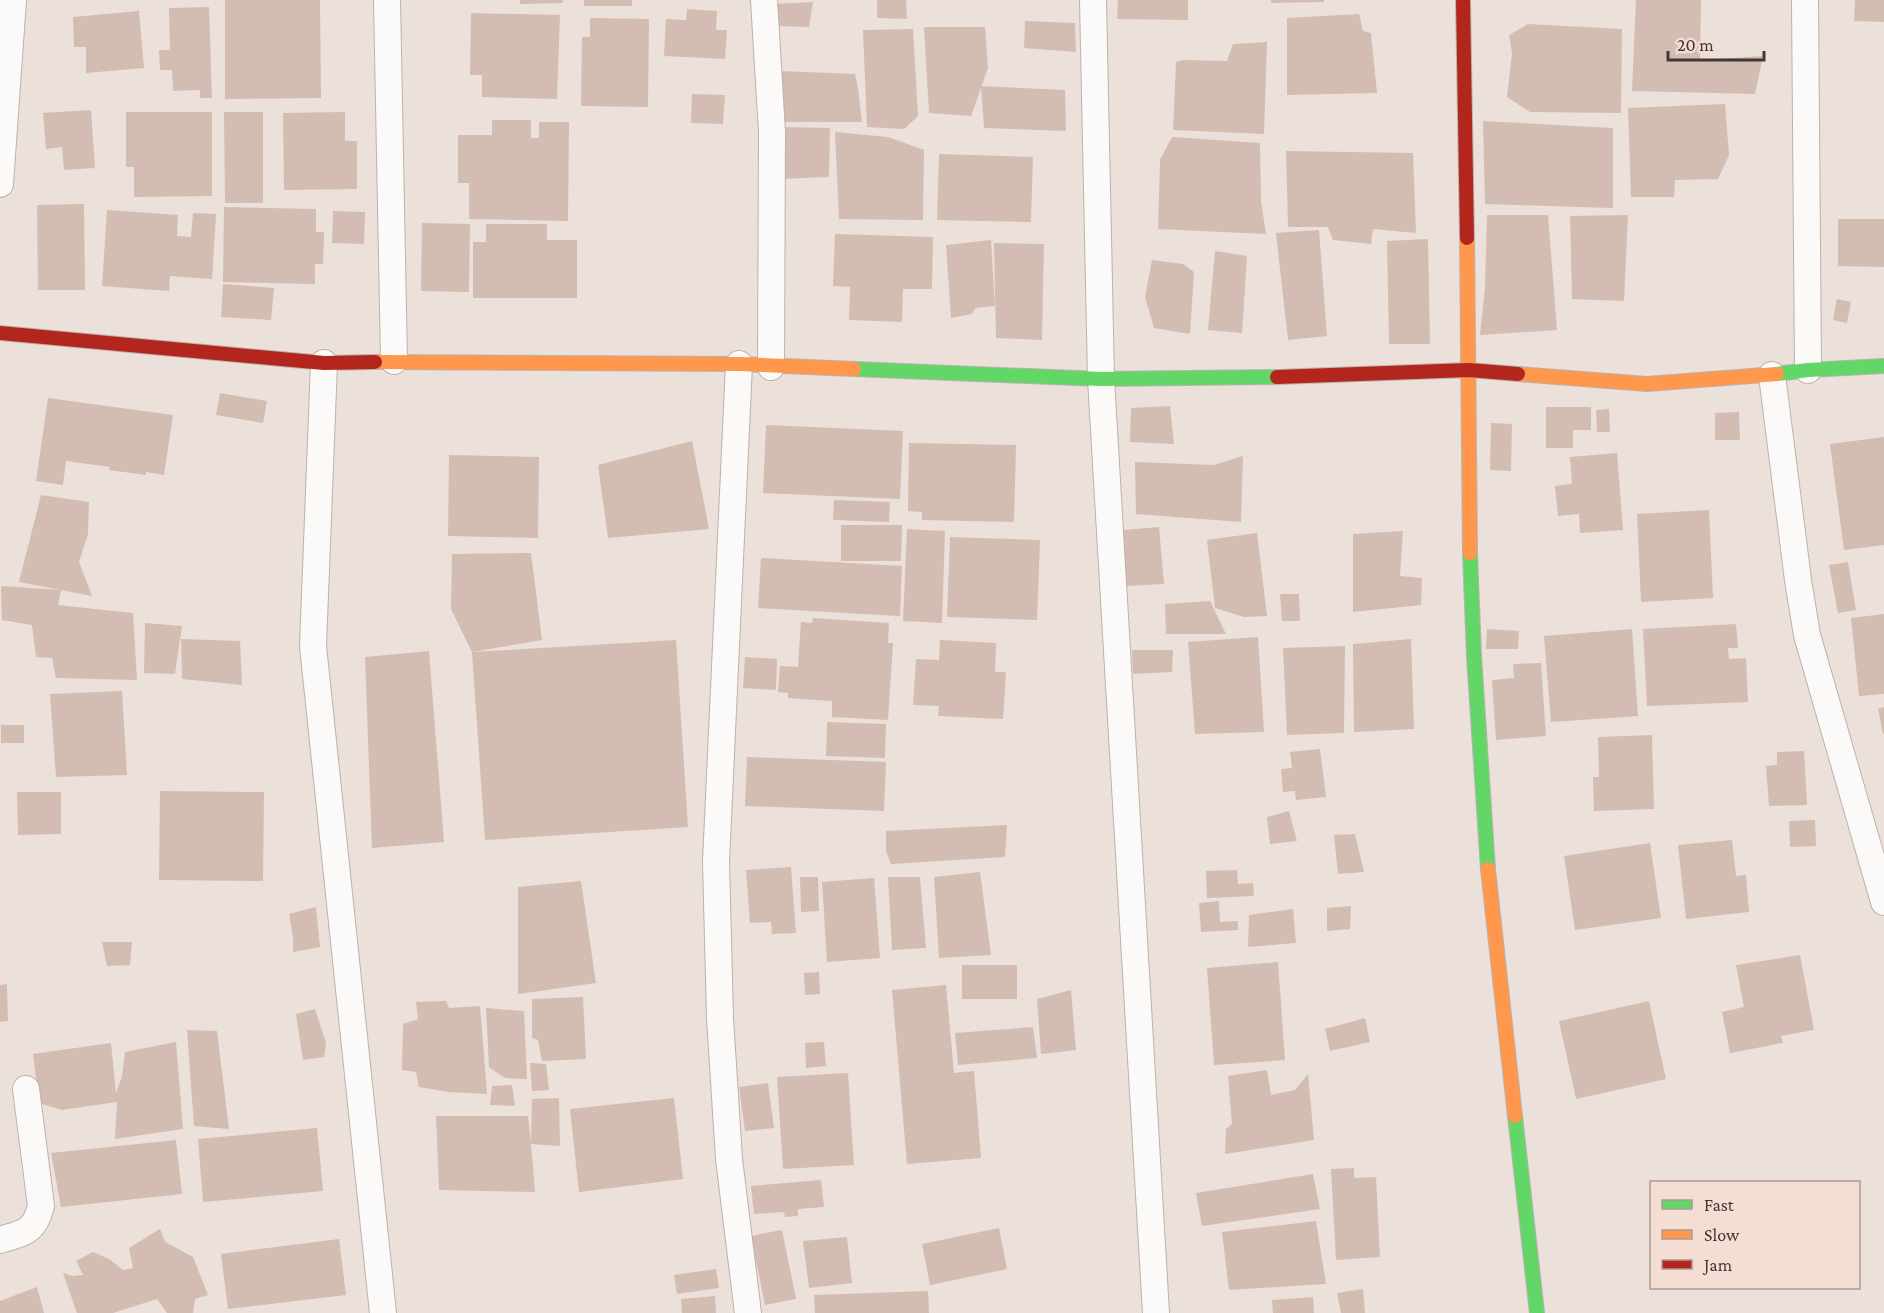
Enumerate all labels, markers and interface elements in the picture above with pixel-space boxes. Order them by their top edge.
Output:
scale bar [1668,24,1764,62]
text: 20 m [1677,35,1714,55]
legend [1650,1181,1860,1289]
text: Fast [1704,1195,1735,1215]
text: Slow [1704,1225,1740,1245]
text: Jam [1702,1255,1733,1275]

